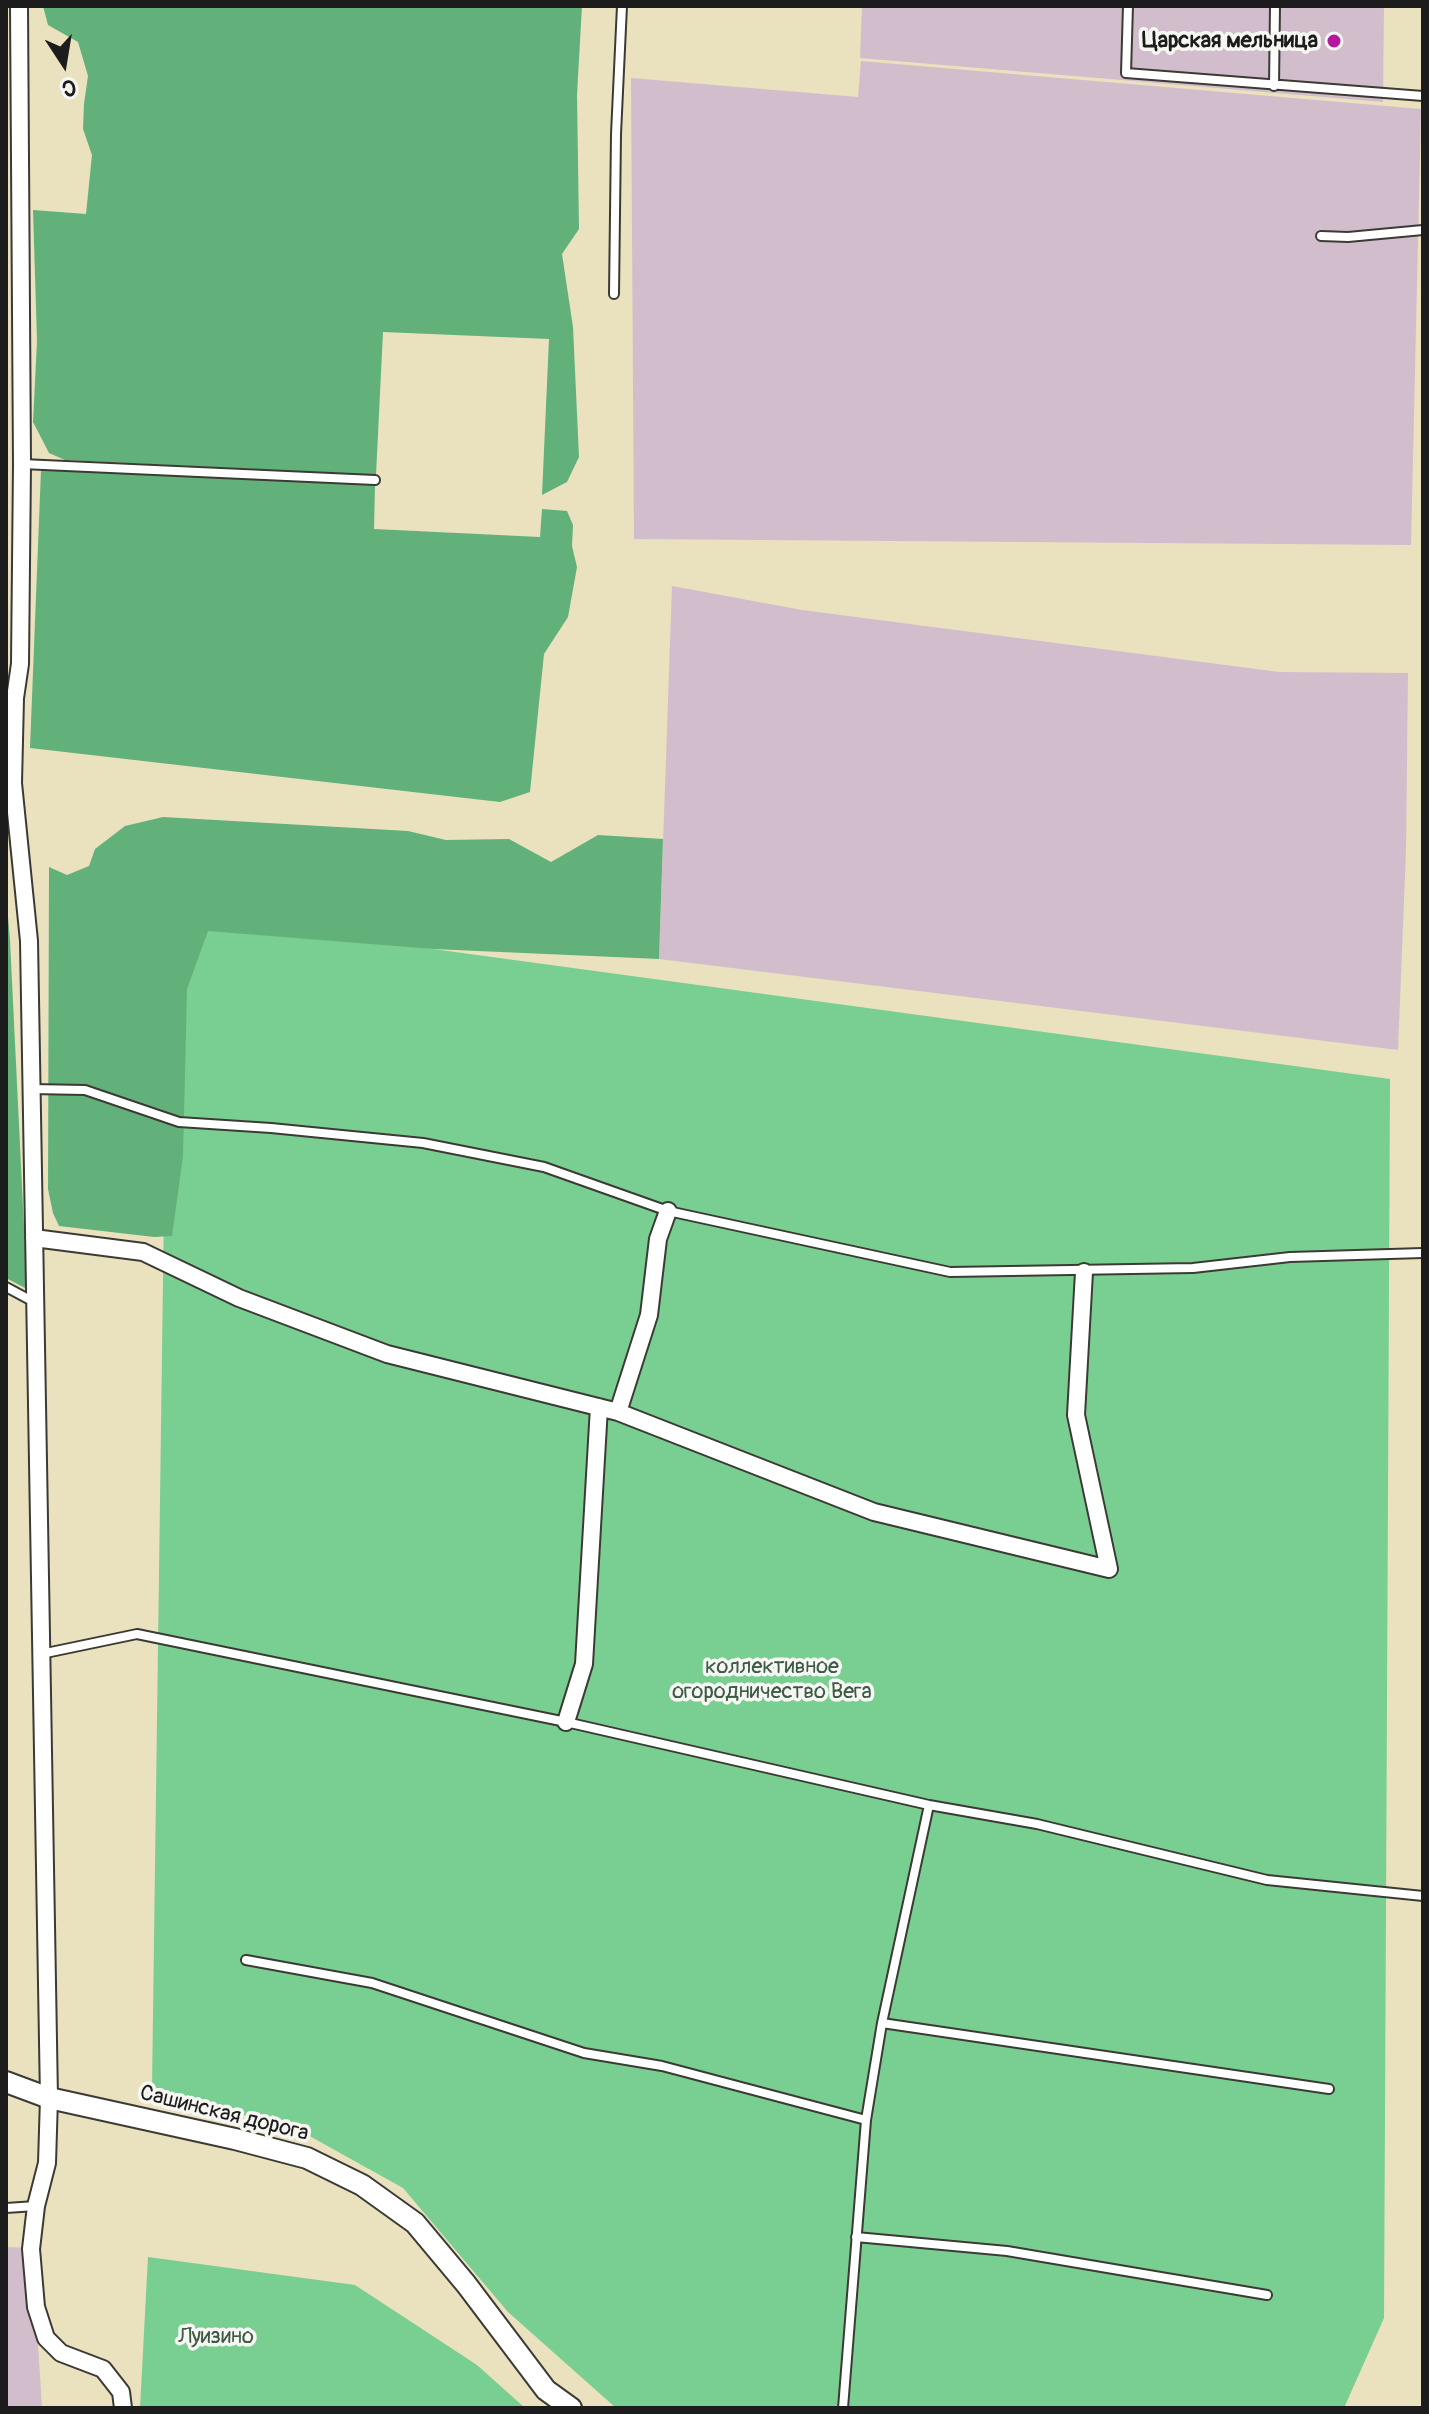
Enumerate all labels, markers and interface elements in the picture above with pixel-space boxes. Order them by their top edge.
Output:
north arrow [24,24,104,104]
place label: Царская мельница [1142,28,1318,54]
marker: Царская мельница [1325,32,1343,50]
text: С [59,72,79,103]
park label: коллективное огородничество Вега [672,1654,872,1706]
street label: Сашинская дорога [137,2080,311,2148]
park label: Луизино [178,2324,254,2350]

